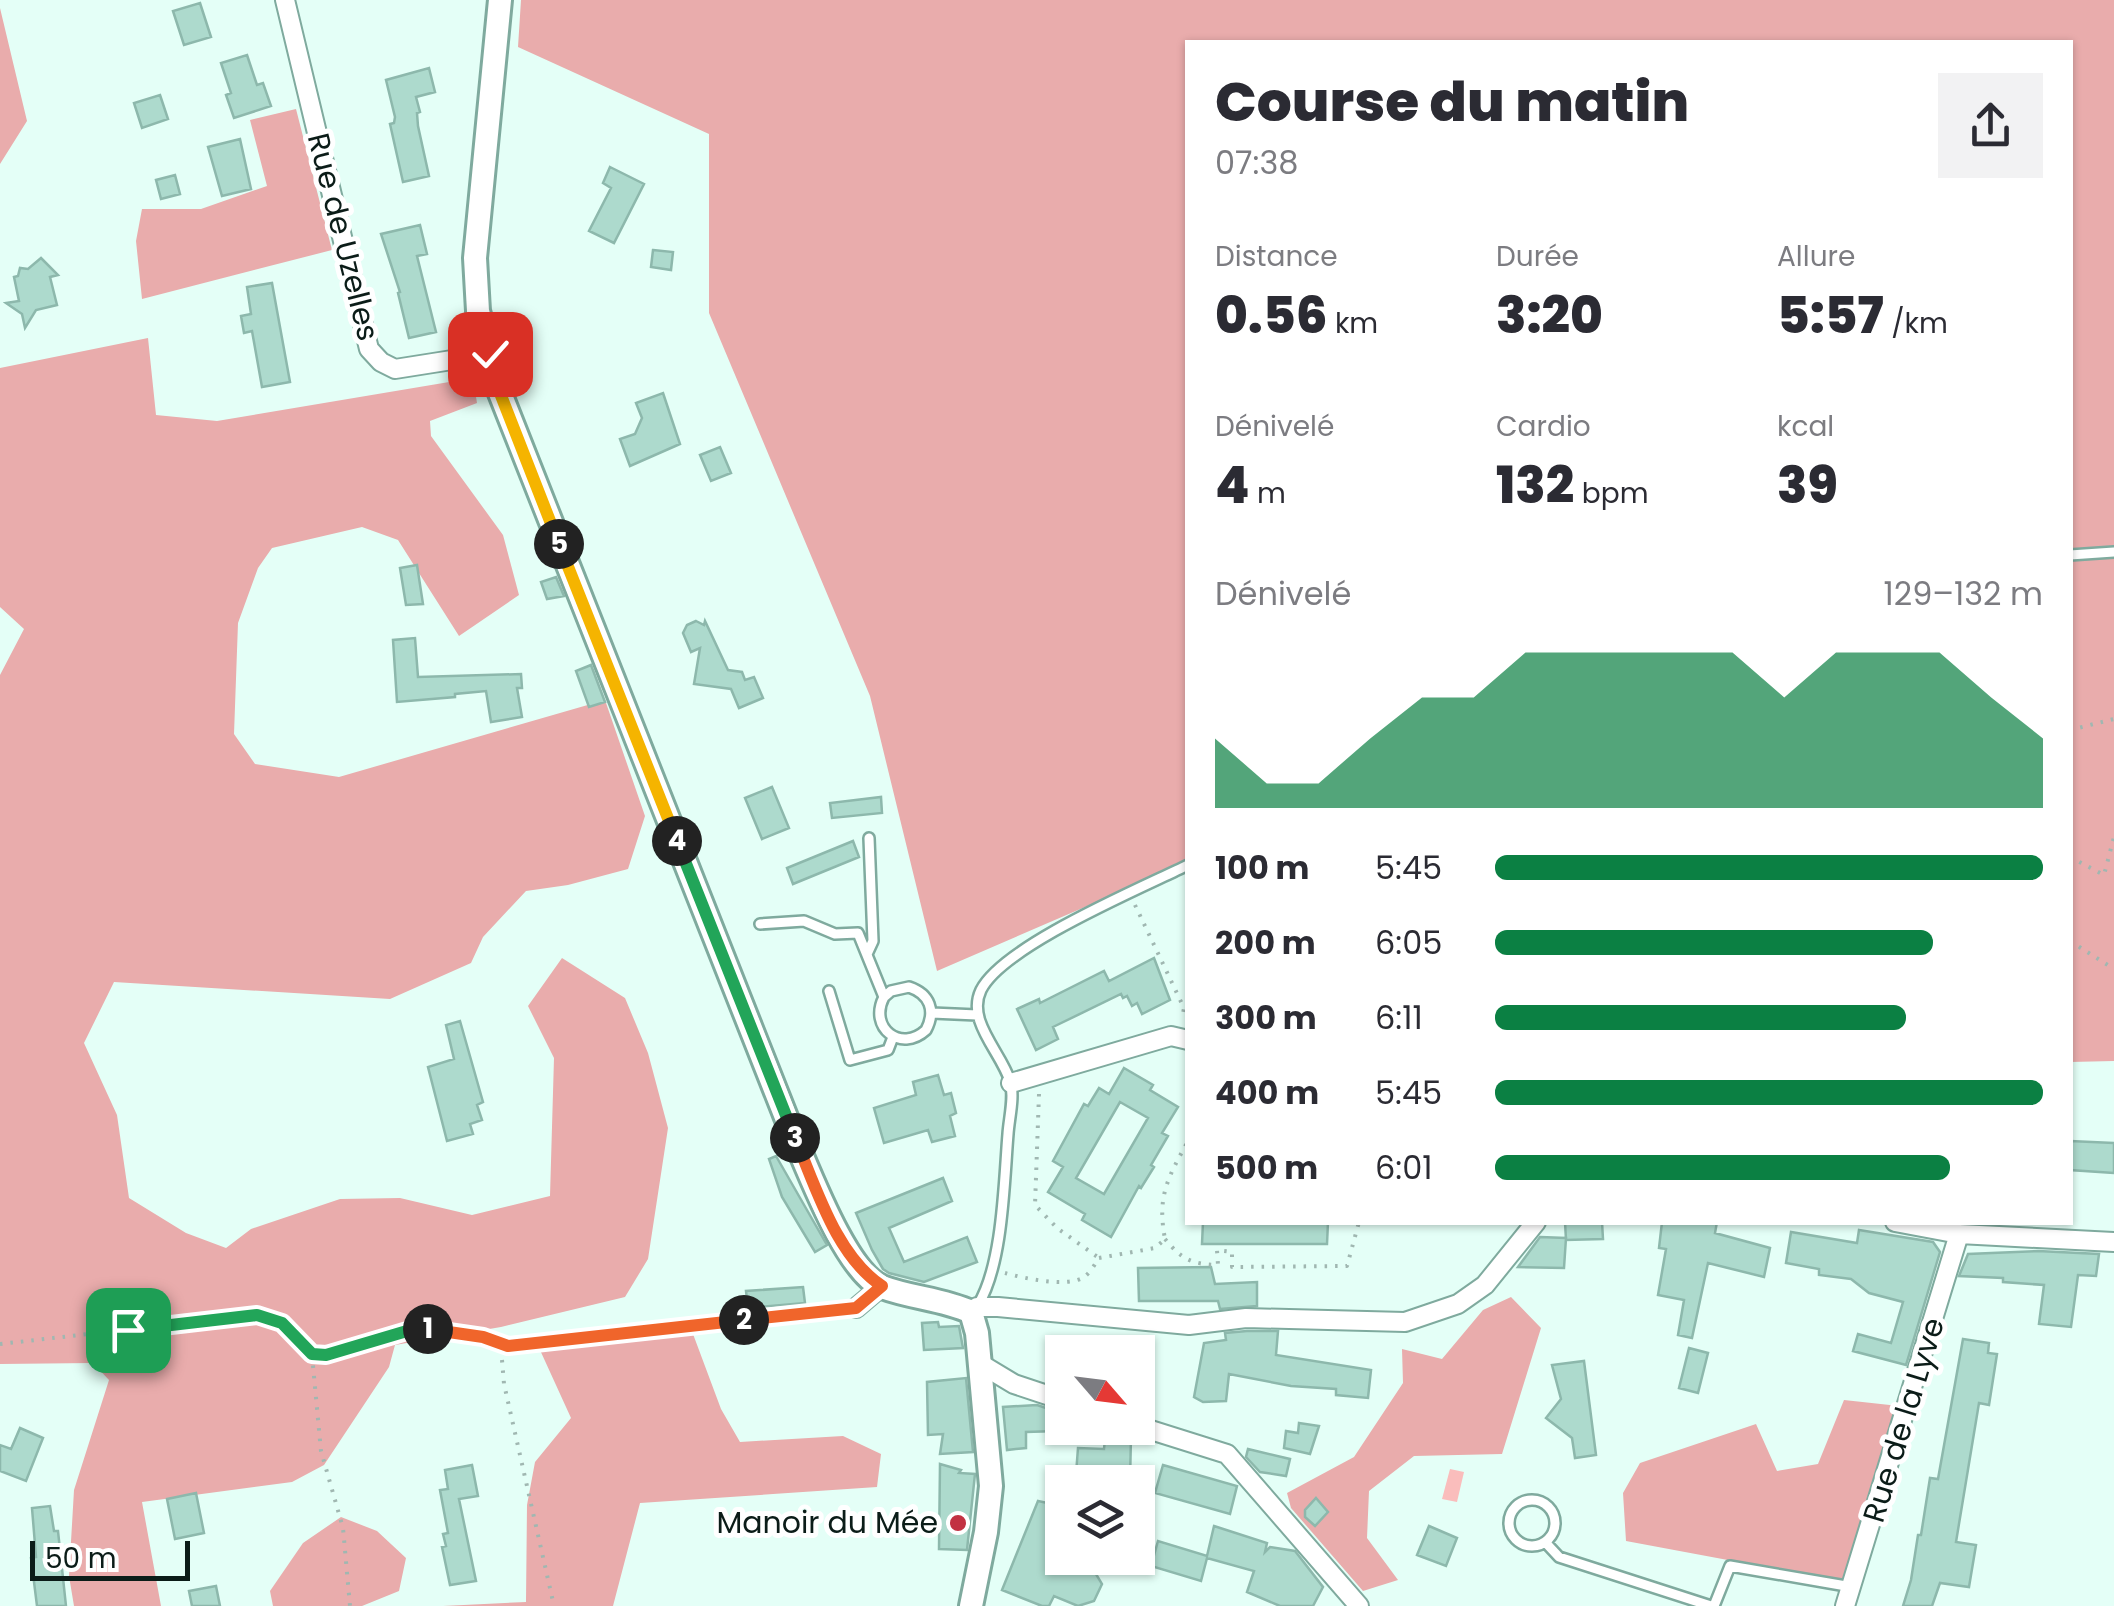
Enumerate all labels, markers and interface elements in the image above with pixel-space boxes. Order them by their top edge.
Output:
text: Course du matin [1215,63,1689,140]
button: share [1938,73,2043,178]
street label: Rue de Uzelles [297,129,390,345]
text: 07:38 [1215,140,1298,185]
text: Distance [1215,237,1338,276]
text: Durée [1496,237,1579,276]
text: Allure [1777,237,1855,276]
text: 0.56 [1215,280,1327,351]
text: 3:20 [1496,280,1603,351]
text: 5:57 [1777,280,1884,351]
text: km [1327,304,1378,343]
text: /km [1884,304,1948,343]
pin [448,312,533,397]
icon: check [463,327,518,382]
text: Dénivelé [1215,407,1334,446]
text: Cardio [1496,407,1591,446]
text: kcal [1777,407,1834,446]
text: 4 [1215,450,1250,521]
text: 132 [1496,450,1574,521]
text: 39 [1777,450,1838,521]
text: m [1250,474,1286,513]
text: bpm [1574,474,1649,513]
pin: 5 [534,519,584,569]
text: 5 [550,524,568,563]
text: Dénivelé [1215,571,1351,616]
text: 129–132 m [1884,571,2043,616]
pin: 4 [652,816,702,866]
text: 4 [668,821,686,860]
text: 100 m [1215,845,1309,890]
text: 5:45 [1375,845,1442,890]
text: 200 m [1215,920,1316,965]
text: 6:05 [1375,920,1442,965]
text: 300 m [1215,995,1317,1040]
text: 6:11 [1375,995,1423,1040]
text: 400 m [1215,1070,1319,1115]
text: 5:45 [1375,1070,1442,1115]
pin: 3 [770,1113,820,1163]
text: 3 [787,1118,803,1157]
text: 500 m [1215,1145,1318,1190]
text: 6:01 [1375,1145,1432,1190]
pin [86,1288,171,1373]
pin: 2 [719,1295,769,1345]
text: 2 [736,1300,752,1339]
icon: arrive [101,1303,156,1358]
pin: 1 [403,1304,453,1354]
text: 1 [423,1309,433,1348]
street label: Rue de la Lyve [1852,1312,1955,1527]
north arrow [1045,1335,1155,1445]
map controls [1045,1335,1155,1575]
button: layers [1045,1465,1155,1575]
place label: Manoir du Mée [716,1501,938,1544]
marker: Manoir du Mée [947,1512,969,1534]
scale bar [30,1536,190,1580]
text: 50 m [45,1539,116,1578]

